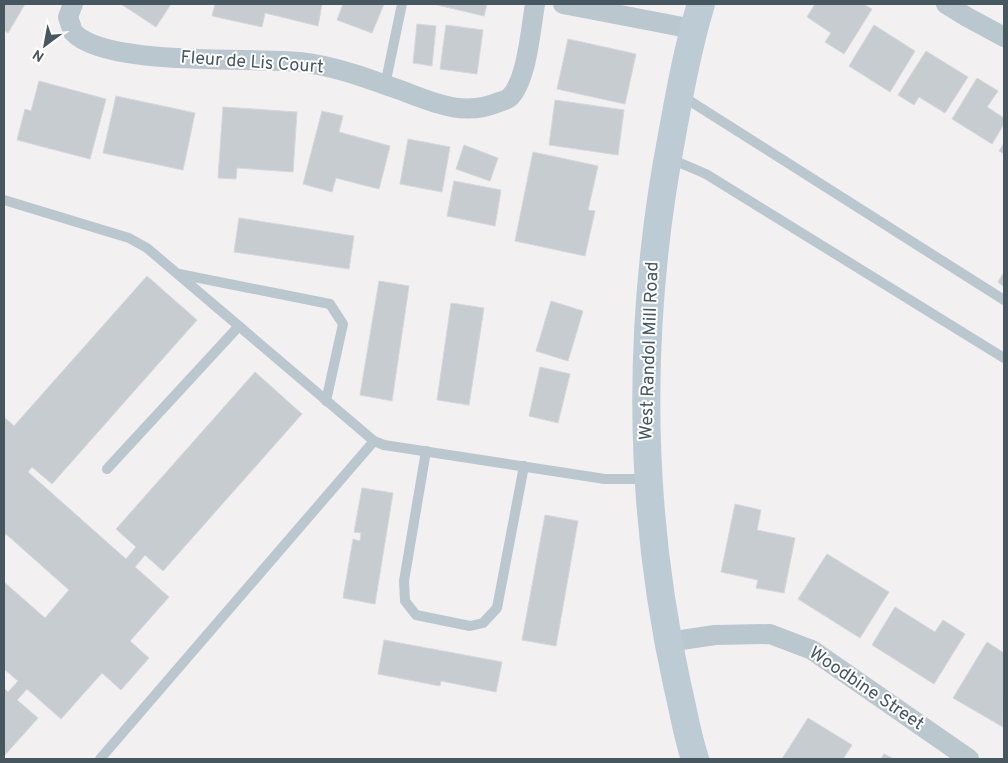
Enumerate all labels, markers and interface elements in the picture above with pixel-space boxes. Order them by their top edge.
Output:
north arrow [20,20,70,70]
text: N [30,45,48,65]
street label: Fleur de Lis Court [180,47,324,79]
street label: West Randol Mill Road [635,261,665,441]
street label: Woodbine Street [804,642,928,736]

